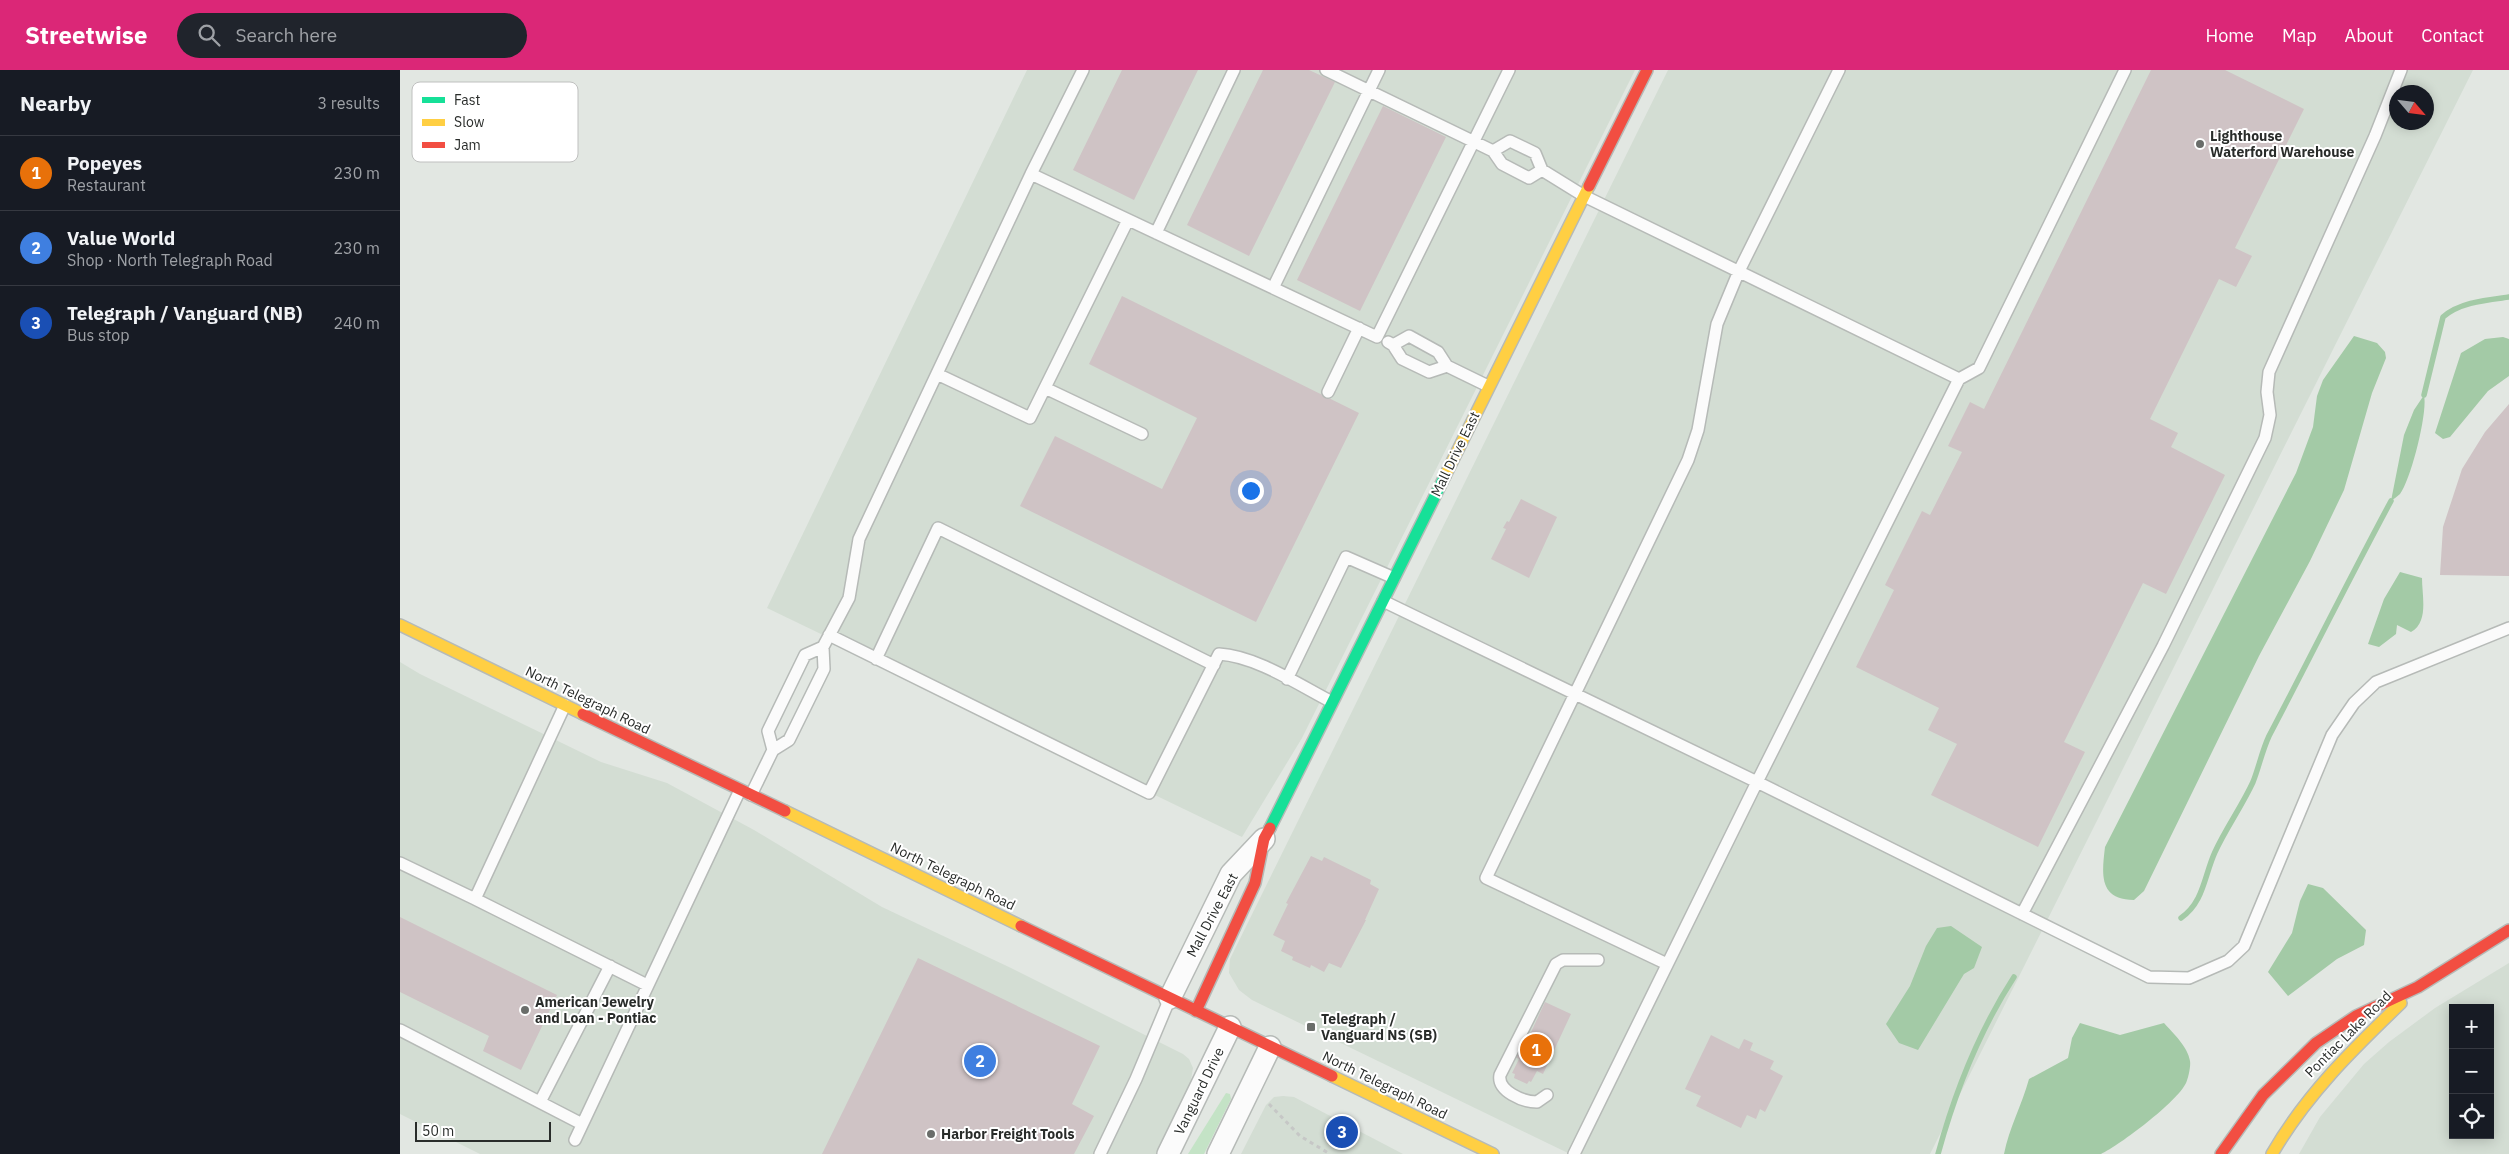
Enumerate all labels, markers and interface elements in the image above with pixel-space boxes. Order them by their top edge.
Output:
search box [177,13,527,58]
text: Streetwise [25,19,147,51]
icon: search [195,21,223,49]
text: Search here [235,23,337,47]
text: Home [2206,24,2254,47]
text: Map [2282,24,2317,47]
text: About [2345,24,2393,47]
text: Contact [2421,24,2484,47]
legend [412,82,578,162]
north arrow [2389,85,2434,130]
text: Nearby [20,89,91,117]
text: Fast [454,91,480,109]
text: 3 results [317,93,380,113]
text: Slow [454,113,485,131]
place label: Lighthouse Waterford Warehouse [2210,127,2355,161]
text: Jam [454,136,481,154]
marker: Lighthouse Waterford Warehouse [2194,138,2206,150]
text: Popeyes [67,151,142,175]
text: 1 [31,163,41,183]
text: 230 m [333,163,380,183]
text: Restaurant [67,175,146,195]
text: Value World [67,226,175,250]
text: 2 [31,238,41,258]
text: 230 m [333,238,380,258]
text: Shop · North Telegraph Road [67,250,273,270]
text: Telegraph / Vanguard (NB) [67,301,302,325]
text: 3 [31,313,41,333]
text: 240 m [333,313,380,333]
text: Bus stop [67,325,130,345]
street label: Mall Drive East [1427,408,1483,500]
your location [1238,478,1264,504]
street label: North Telegraph Road [523,662,653,738]
street label: North Telegraph Road [888,838,1018,914]
street label: Mall Drive East [1182,870,1242,960]
street label: Pontiac Lake Road [2301,987,2395,1081]
place label: American Jewelry and Loan - Pontiac [535,993,657,1027]
marker: American Jewelry and Loan - Pontiac [519,1004,531,1016]
map controls [2449,1004,2494,1139]
button: + [2449,1004,2494,1049]
place label: Telegraph / Vanguard NS (SB) [1321,1010,1437,1044]
marker: Telegraph / Vanguard NS (SB) [1305,1021,1317,1033]
pin: 1 [1520,1031,1552,1069]
pin: 2 [964,1042,996,1080]
street label: Vanguard Drive [1170,1044,1228,1138]
street label: North Telegraph Road [1320,1047,1450,1123]
button: − [2449,1049,2494,1094]
button: locate [2449,1094,2494,1139]
pin: 3 [1326,1113,1358,1151]
scale bar [415,1119,551,1142]
text: 50 m [422,1122,454,1140]
place label: Harbor Freight Tools [941,1125,1074,1143]
marker: Harbor Freight Tools [925,1128,937,1140]

